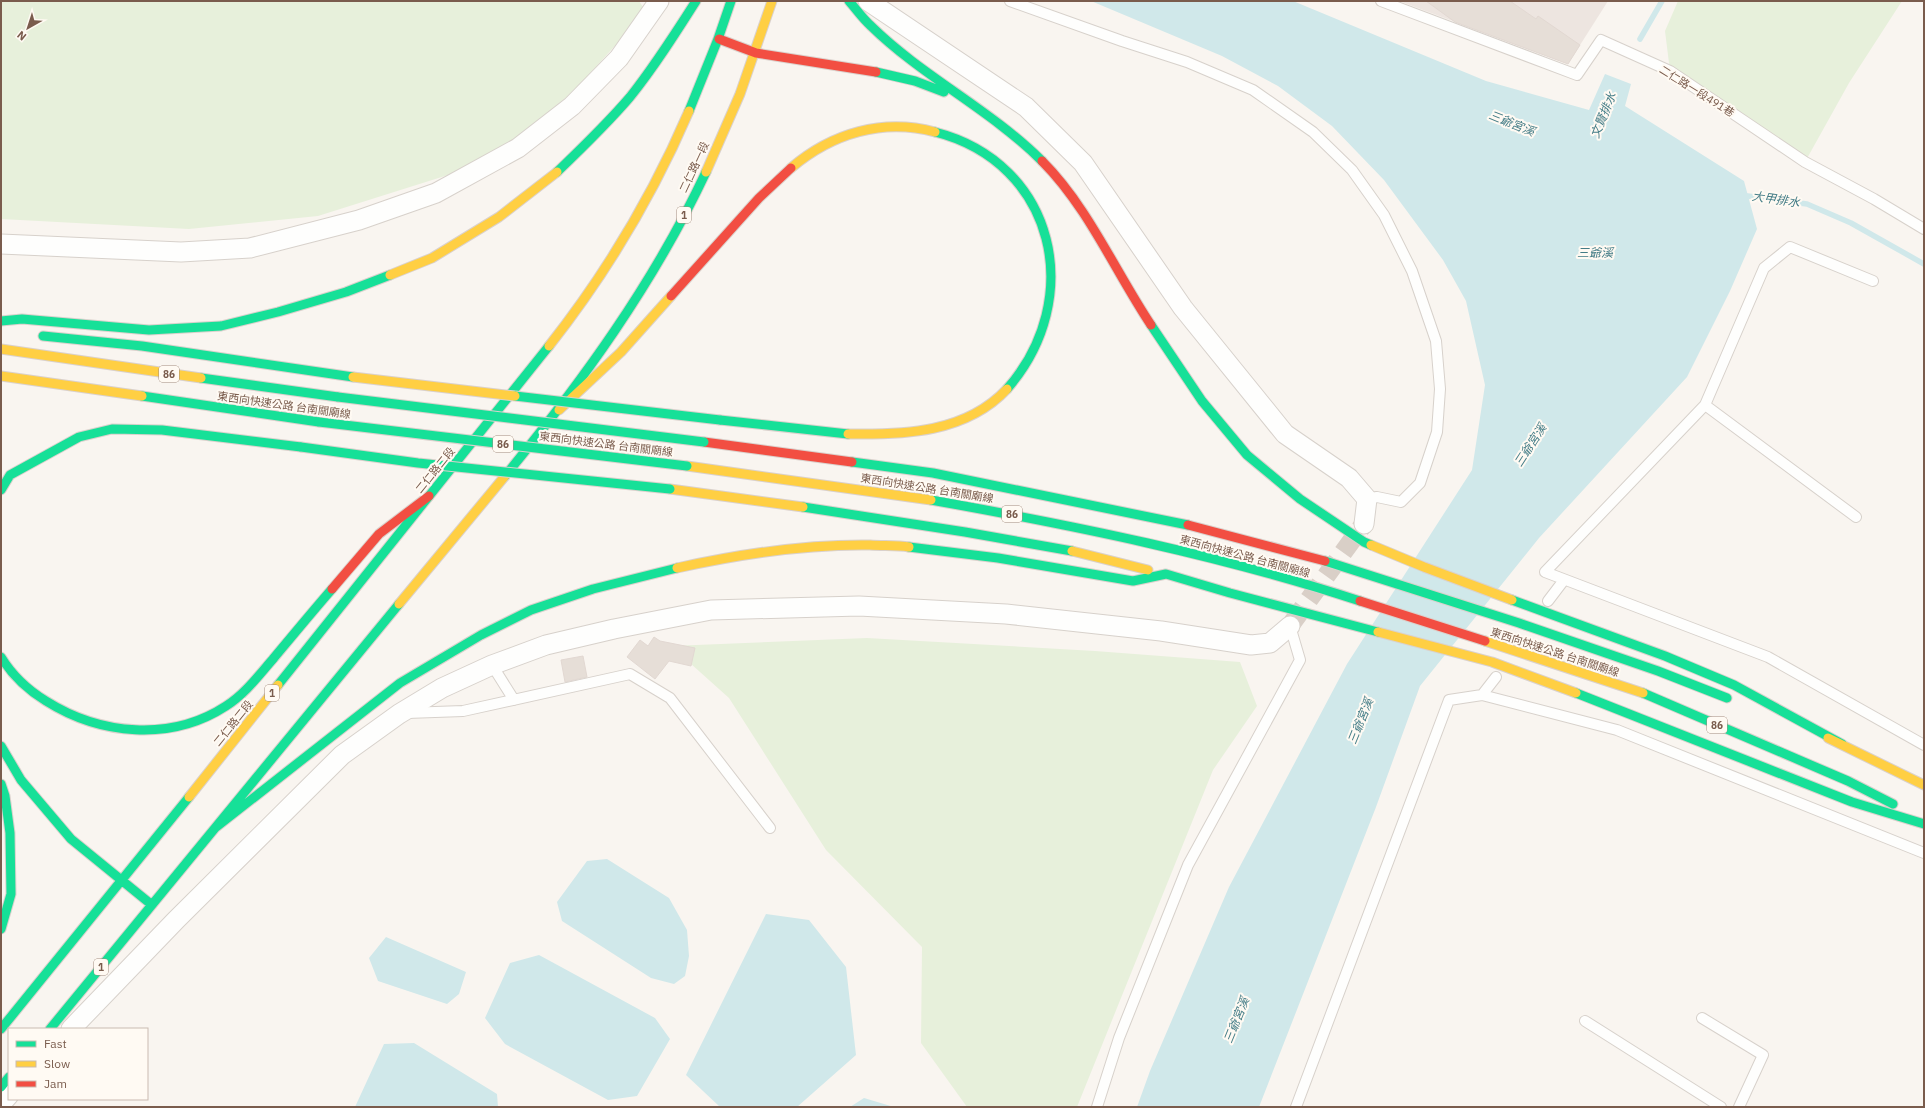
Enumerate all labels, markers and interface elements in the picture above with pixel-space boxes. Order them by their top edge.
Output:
north arrow [8,8,48,48]
text: N [14,28,29,44]
street label: 二仁路一段491巷 [1657,62,1737,120]
water label: 文賢排水 [1587,89,1619,140]
water label: 三爺宮溪 [1487,107,1539,140]
street label: 二仁路一段 [676,139,712,195]
water label: 大甲排水 [1751,188,1802,210]
road number: 1 [677,207,691,223]
water label: 三爺溪 [1577,245,1615,260]
road number: 86 [159,366,179,382]
street label: 東西向快速公路 台南關廟線 [216,389,352,421]
water label: 三爺宮溪 [1511,419,1550,469]
street label: 東西向快速公路 台南關廟線 [538,429,674,459]
road number: 86 [493,436,513,452]
street label: 二仁路二段 [412,444,458,496]
street label: 東西向快速公路 台南關廟線 [859,471,995,505]
road number: 86 [1002,506,1022,522]
street label: 東西向快速公路 台南關廟線 [1178,532,1312,580]
street label: 東西向快速公路 台南關廟線 [1489,625,1621,679]
road number: 1 [265,685,279,701]
water label: 三爺宮溪 [1344,694,1377,746]
street label: 二仁路二段 [210,697,256,749]
road number: 86 [1707,717,1727,733]
road number: 1 [94,959,108,975]
water label: 三爺宮溪 [1220,993,1253,1045]
legend [8,1028,148,1100]
text: Fast [44,1036,67,1051]
text: Slow [44,1056,70,1071]
text: Jam [44,1076,67,1091]

